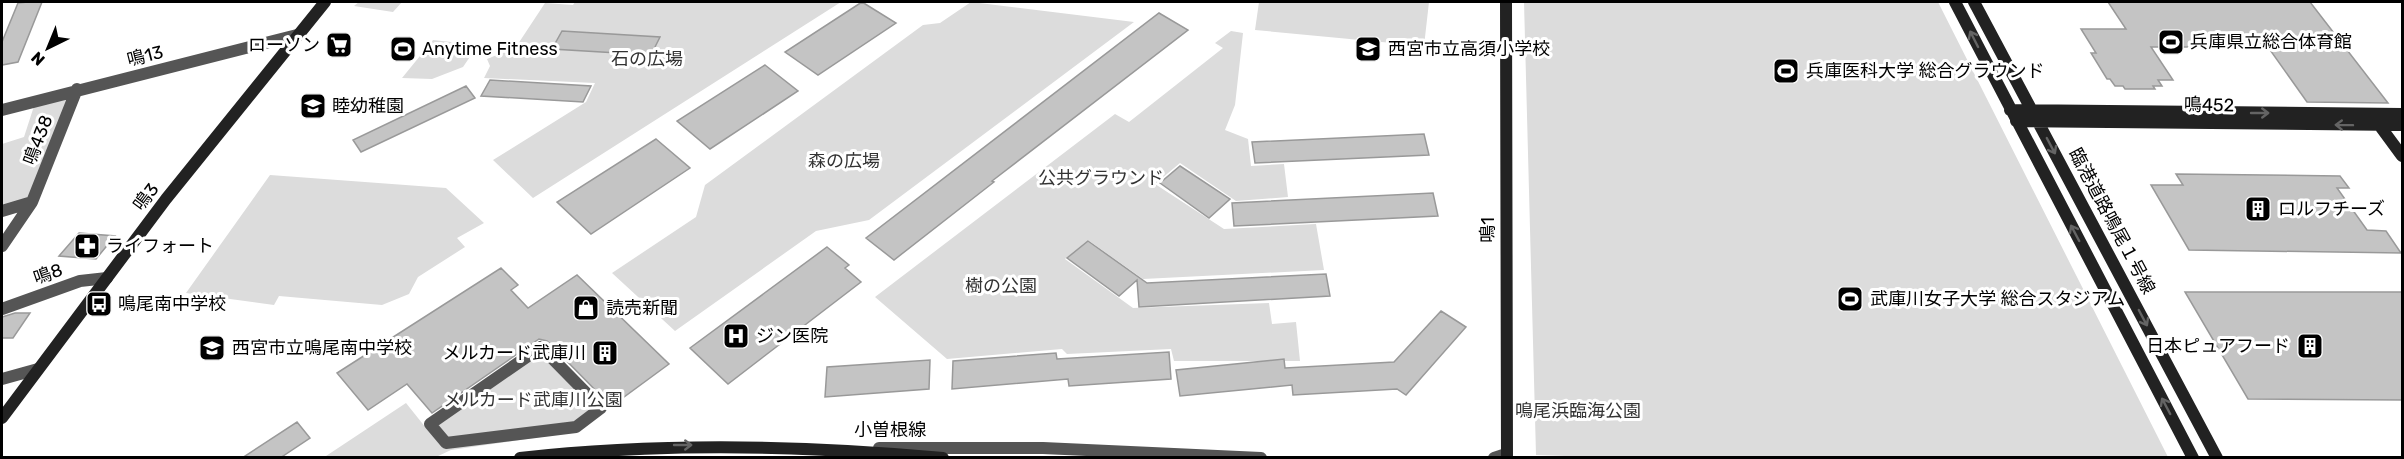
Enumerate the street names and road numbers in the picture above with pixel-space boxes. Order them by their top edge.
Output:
street label: 鳴13 [125,41,165,71]
street label: 鳴452 [2184,94,2234,116]
street label: 鳴438 [19,112,57,168]
street label: 臨港道路鳴尾１号線 [2064,144,2160,298]
street label: 鳴3 [129,179,163,215]
street label: 鳴1 [1477,217,1499,243]
street label: 鳴8 [30,259,66,289]
street label: 小曽根線 [854,419,926,441]

